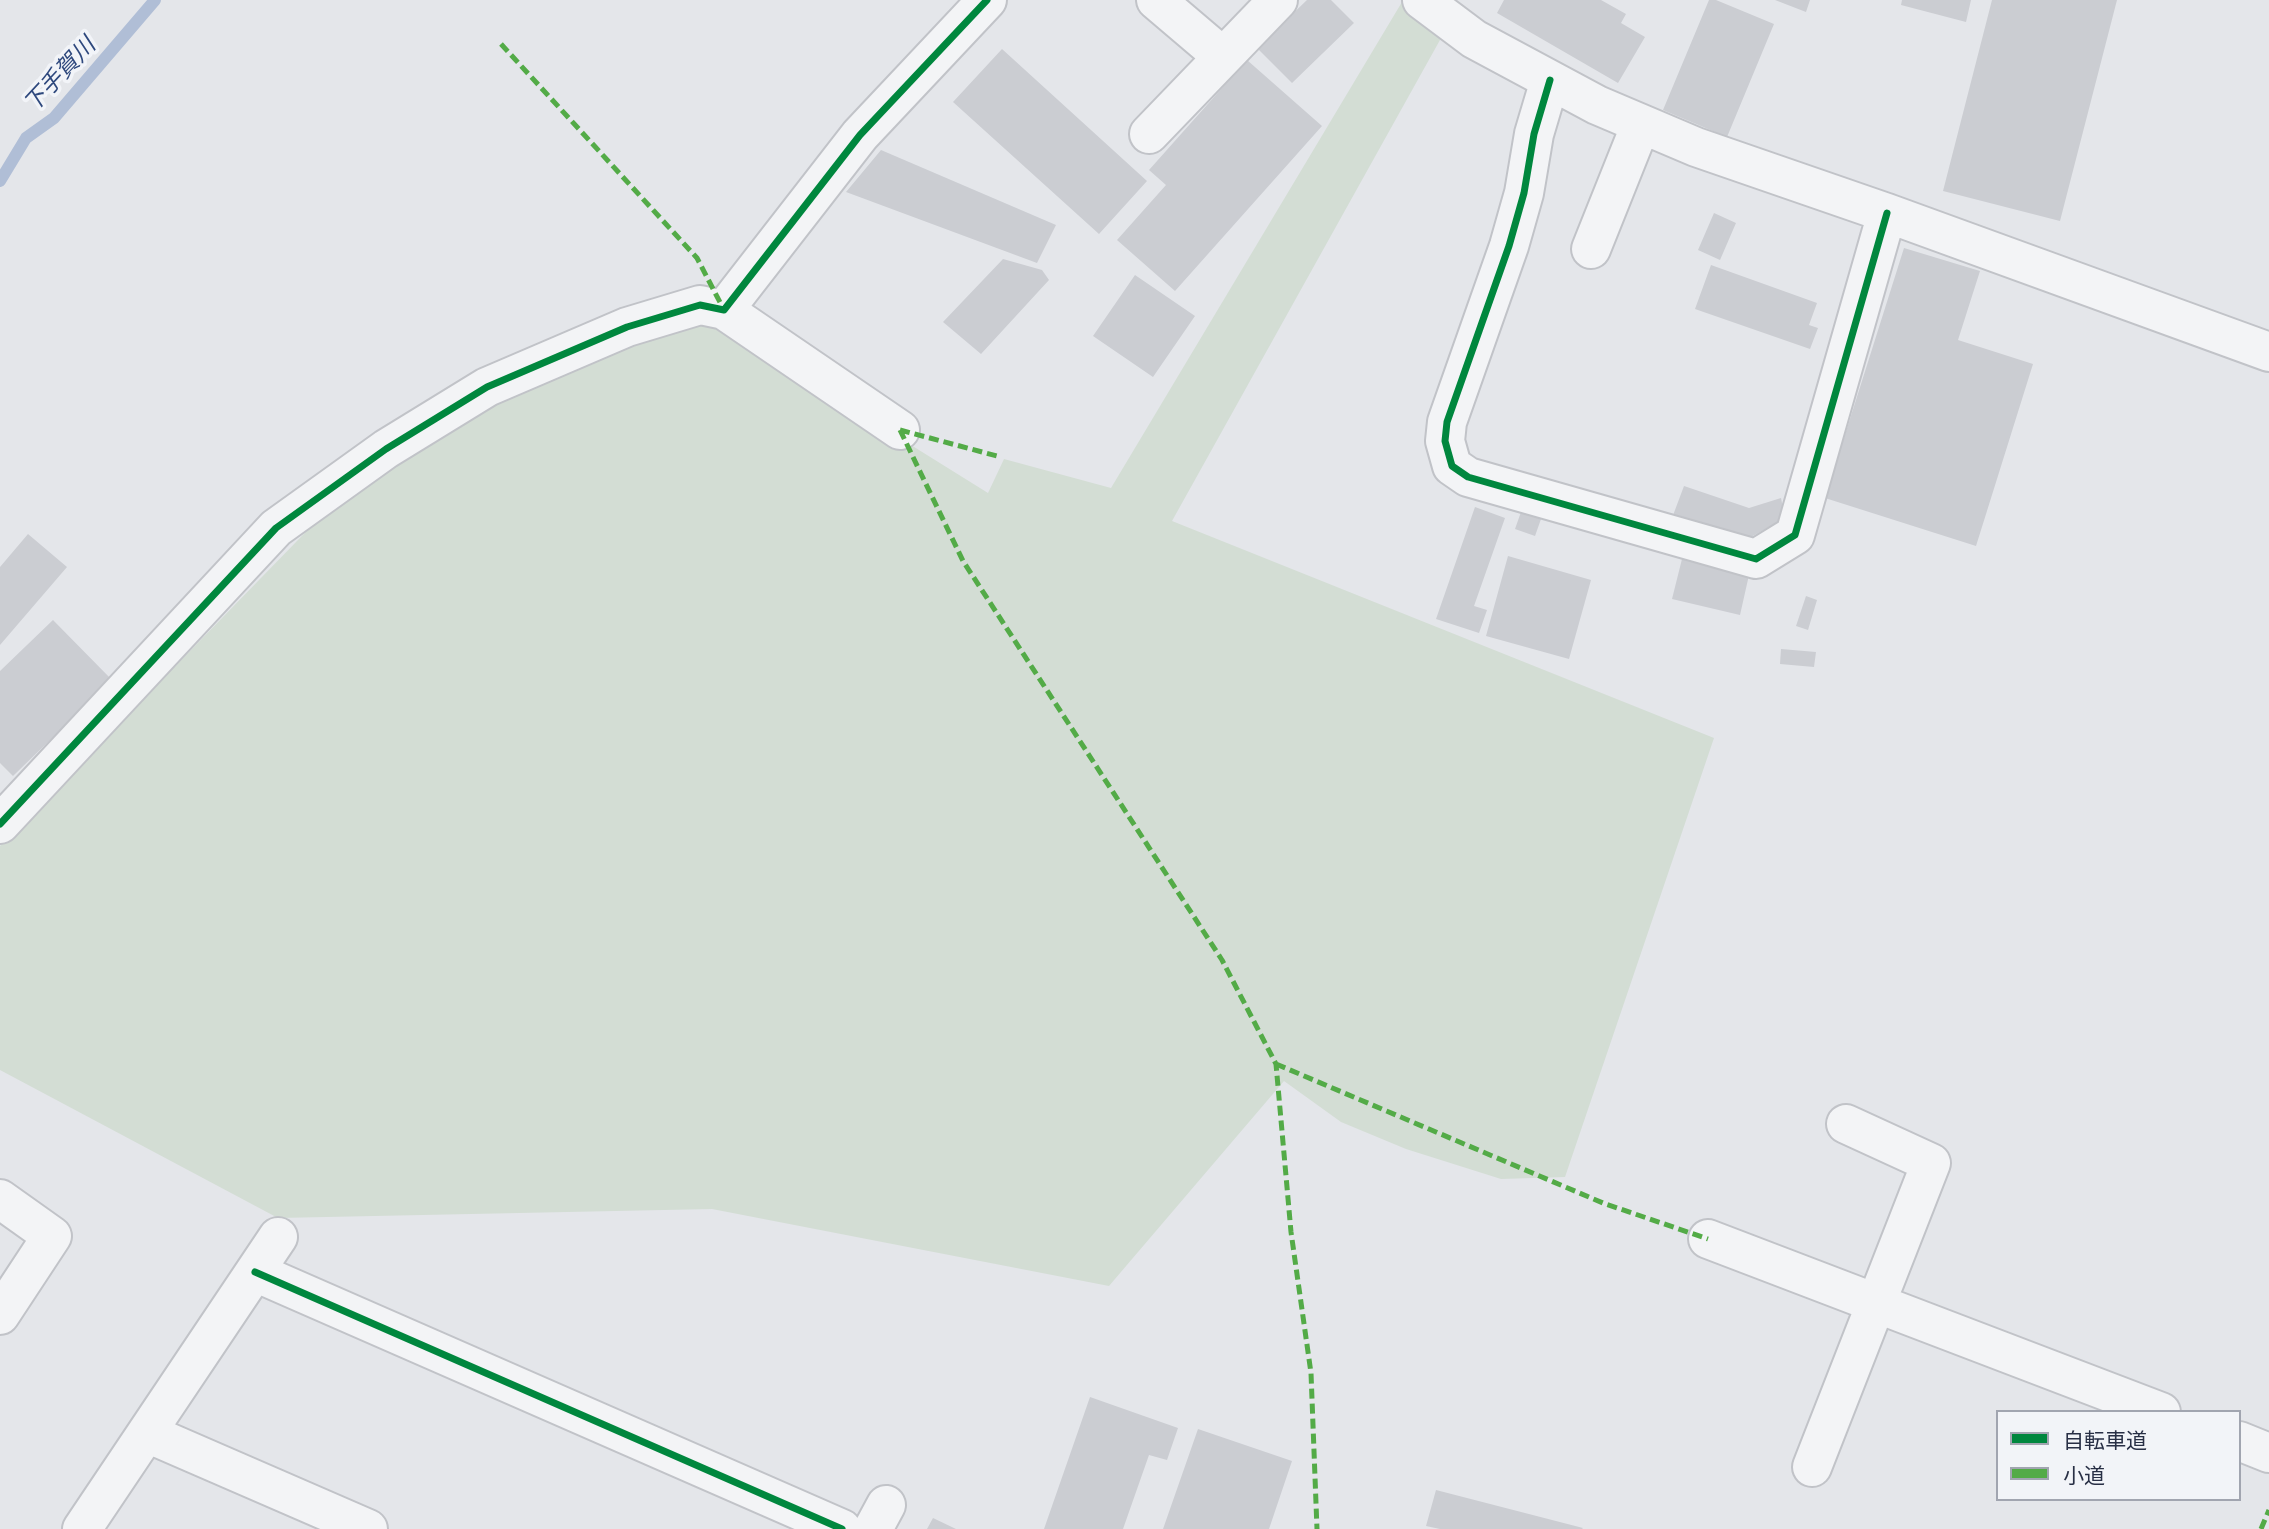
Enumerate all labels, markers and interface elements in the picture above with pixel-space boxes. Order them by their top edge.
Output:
water label: 下手賀川 [19,32,101,118]
legend [1996,1410,2241,1501]
text: 自転車道 [2063,1431,2147,1452]
text: 小道 [2063,1466,2105,1487]

